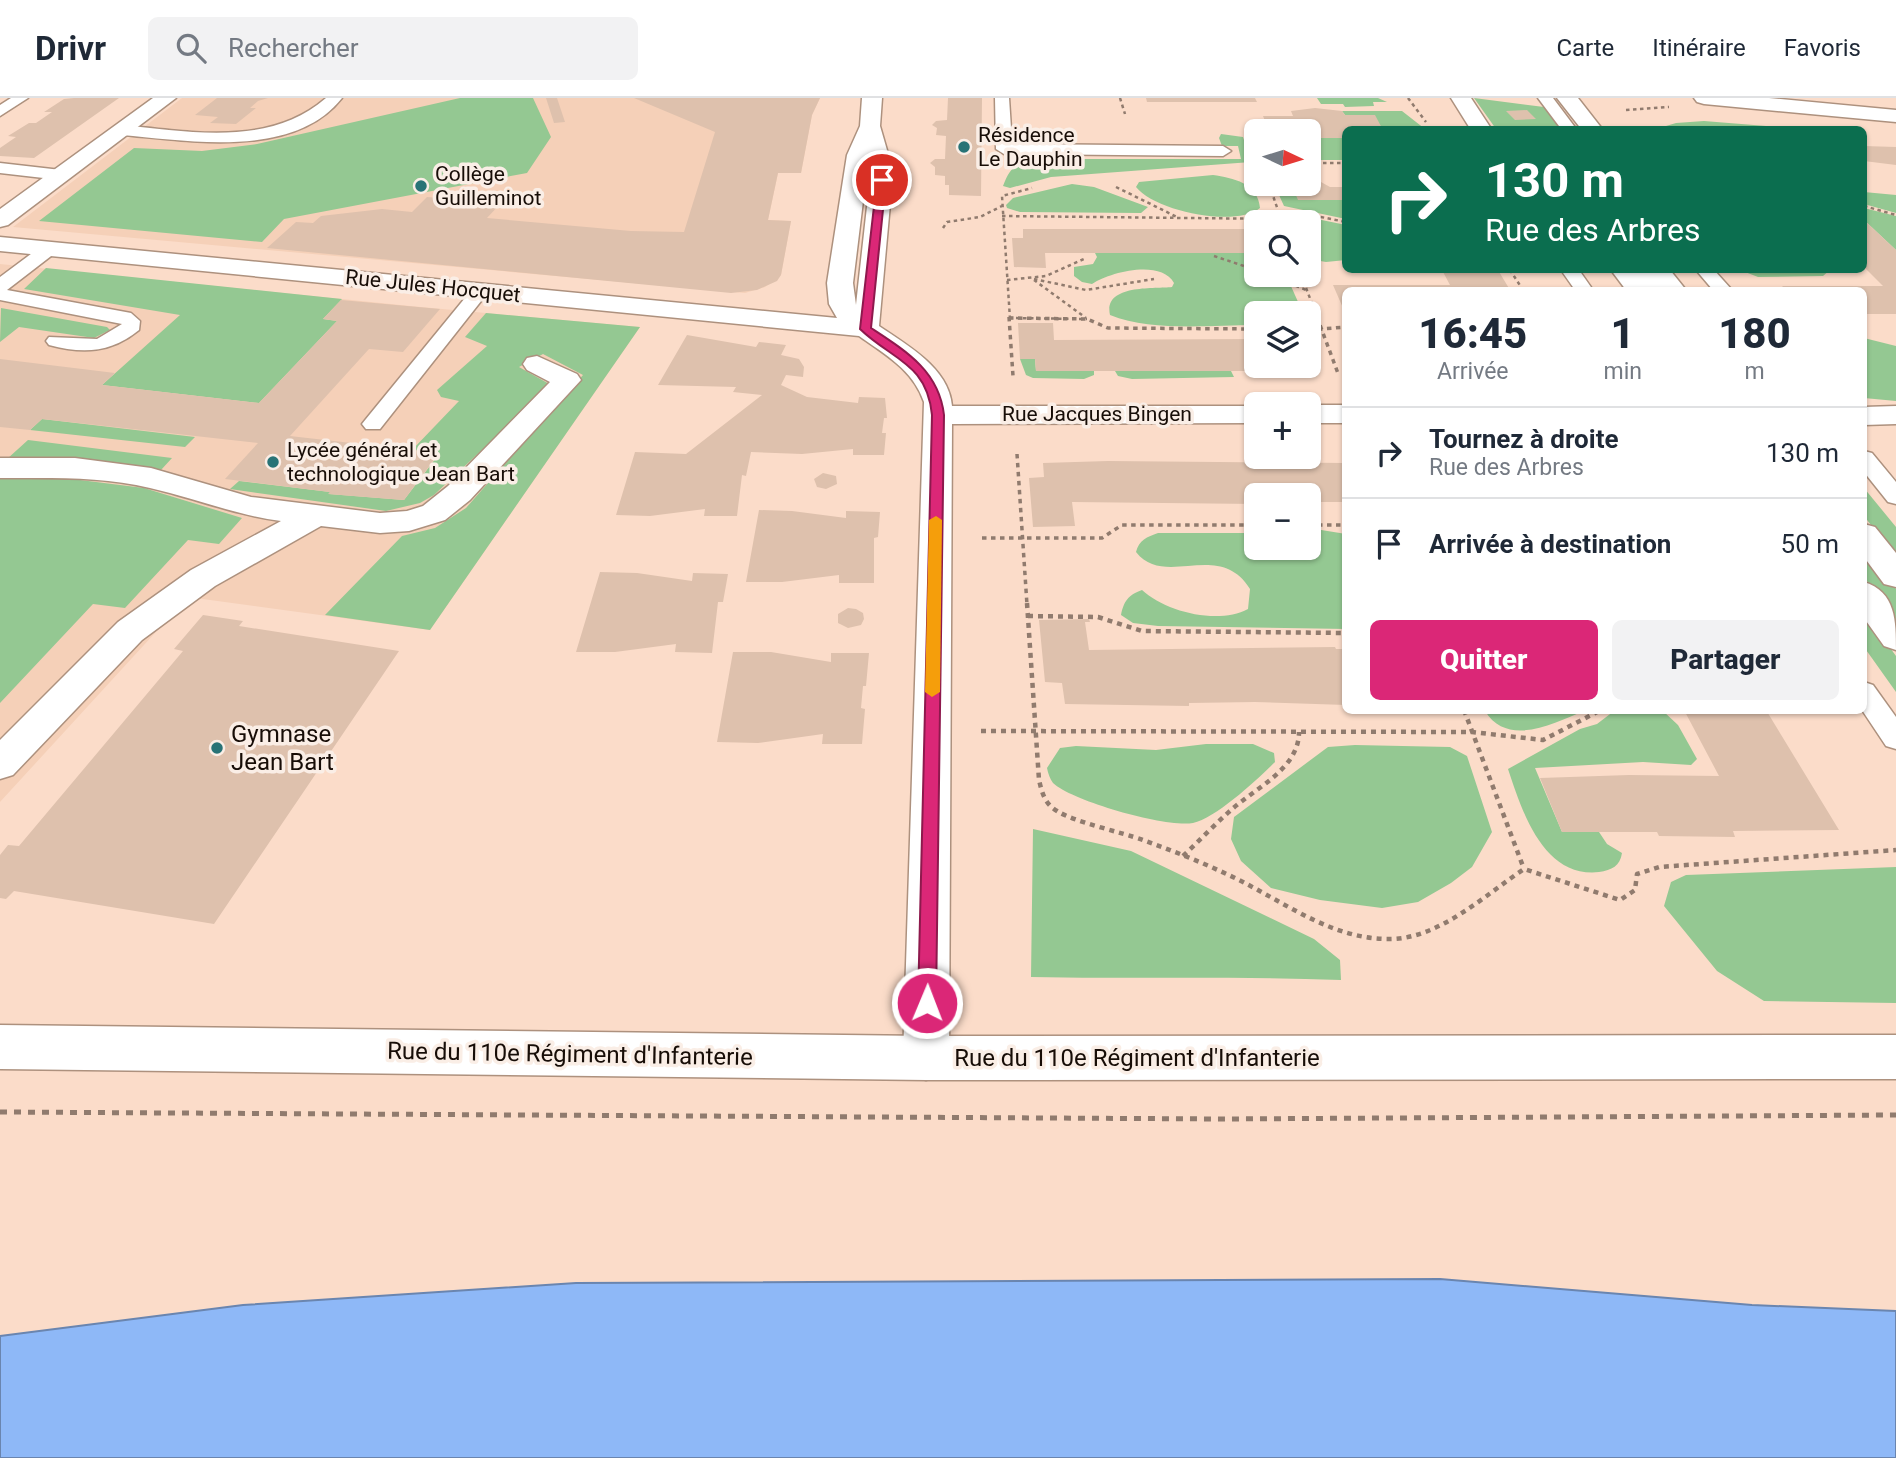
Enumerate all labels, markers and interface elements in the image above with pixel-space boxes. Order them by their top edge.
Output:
search box [148,17,638,80]
text: Drivr [35,29,106,68]
icon: search [172,29,210,67]
text: Rechercher [228,33,359,63]
text: Carte [1556,34,1614,62]
text: Itinéraire [1652,34,1746,62]
text: Favoris [1784,34,1861,62]
north arrow [1244,119,1321,196]
map controls [1244,119,1321,560]
place label: Résidence Le Dauphin [978,123,1083,171]
marker: Résidence Le Dauphin [956,139,972,155]
pin [852,150,912,210]
text: 130 m [1485,152,1624,209]
icon: right [1370,154,1461,245]
icon: arrive [863,161,901,199]
place label: Collège Guilleminot [435,162,541,210]
marker: Collège Guilleminot [413,178,429,194]
button: search [1244,210,1321,287]
text: Rue des Arbres [1485,211,1700,249]
street label: Rue Jules Hocquet [344,265,522,307]
button: layers [1244,301,1321,378]
text: 16:45 [1418,309,1527,358]
text: 1 [1611,309,1635,358]
text: 180 [1718,309,1791,358]
text: Arrivée [1437,358,1509,385]
text: min [1603,358,1642,385]
text: m [1744,358,1765,385]
button: + [1244,392,1321,469]
street label: Rue Jacques Bingen [1002,402,1192,426]
text: Tournez à droite [1429,424,1619,454]
icon: right [1370,434,1408,472]
place label: Lycée général et technologique Jean Bart [287,438,515,486]
text: 130 m [1766,438,1839,468]
marker: Lycée général et technologique Jean Bart [265,454,281,470]
text: Rue des Arbres [1429,454,1584,481]
button: − [1244,483,1321,560]
icon: arrive [1370,525,1408,563]
text: Arrivée à destination [1429,529,1671,559]
text: 50 m [1781,529,1839,559]
button: Quitter [1370,620,1598,700]
button: Partager [1612,620,1839,700]
place label: Gymnase Jean Bart [231,720,334,776]
marker: Gymnase Jean Bart [209,740,225,756]
position arrow [890,966,964,1040]
street label: Rue du 110e Régiment d'Infanterie [387,1037,753,1071]
street label: Rue du 110e Régiment d'Infanterie [954,1044,1320,1072]

